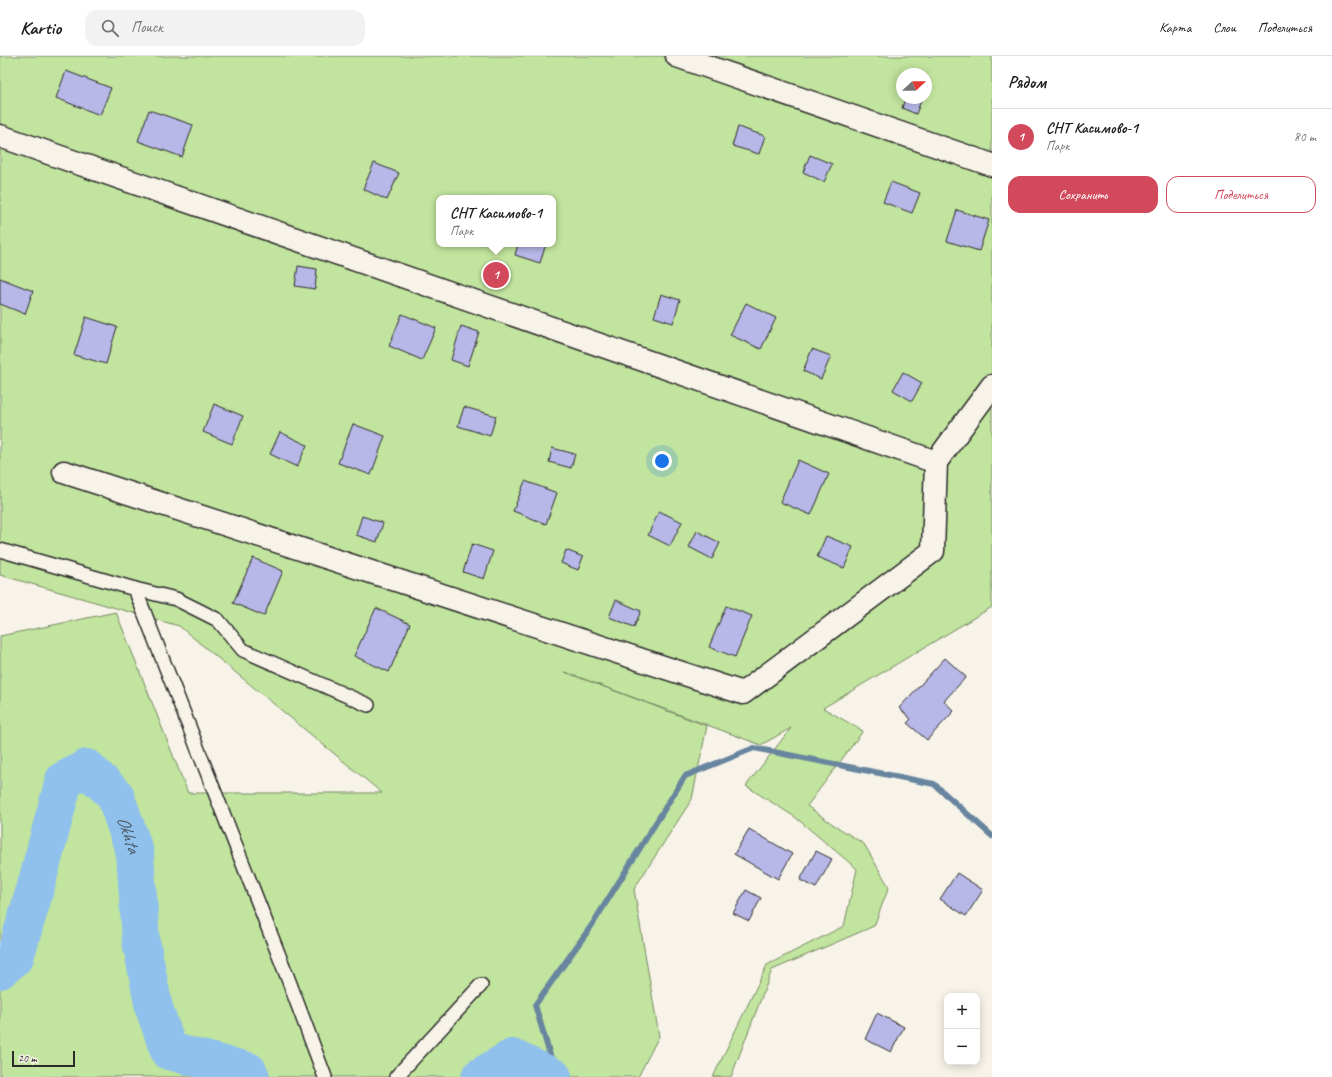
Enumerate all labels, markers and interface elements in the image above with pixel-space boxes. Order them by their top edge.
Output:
search box [85,10,365,46]
text: Kartio [20,16,61,40]
icon: search [99,17,121,39]
text: Поиск [131,18,163,37]
text: Карта [1159,19,1191,36]
text: Слои [1213,19,1236,36]
text: Поделиться [1258,19,1312,36]
north arrow [896,68,932,104]
text: Рядом [1008,72,1046,93]
text: СНТ Касимово-1 [1046,119,1138,138]
text: 1 [1018,129,1024,145]
text: 80 m [1294,129,1316,145]
text: Парк [1046,138,1069,154]
button: Сохранить [1008,176,1158,213]
button: Поделиться [1166,176,1316,213]
popup [436,195,556,247]
text: СНТ Касимово-1 [450,204,542,223]
text: Парк [450,223,473,239]
pin: 1 [483,260,509,290]
your location [652,451,672,471]
water label: Okhta [112,813,146,858]
map controls [944,993,980,1065]
button: + [944,993,980,1029]
button: − [944,1029,980,1065]
scale bar [12,1049,75,1068]
text: 20 m [18,1051,37,1065]

